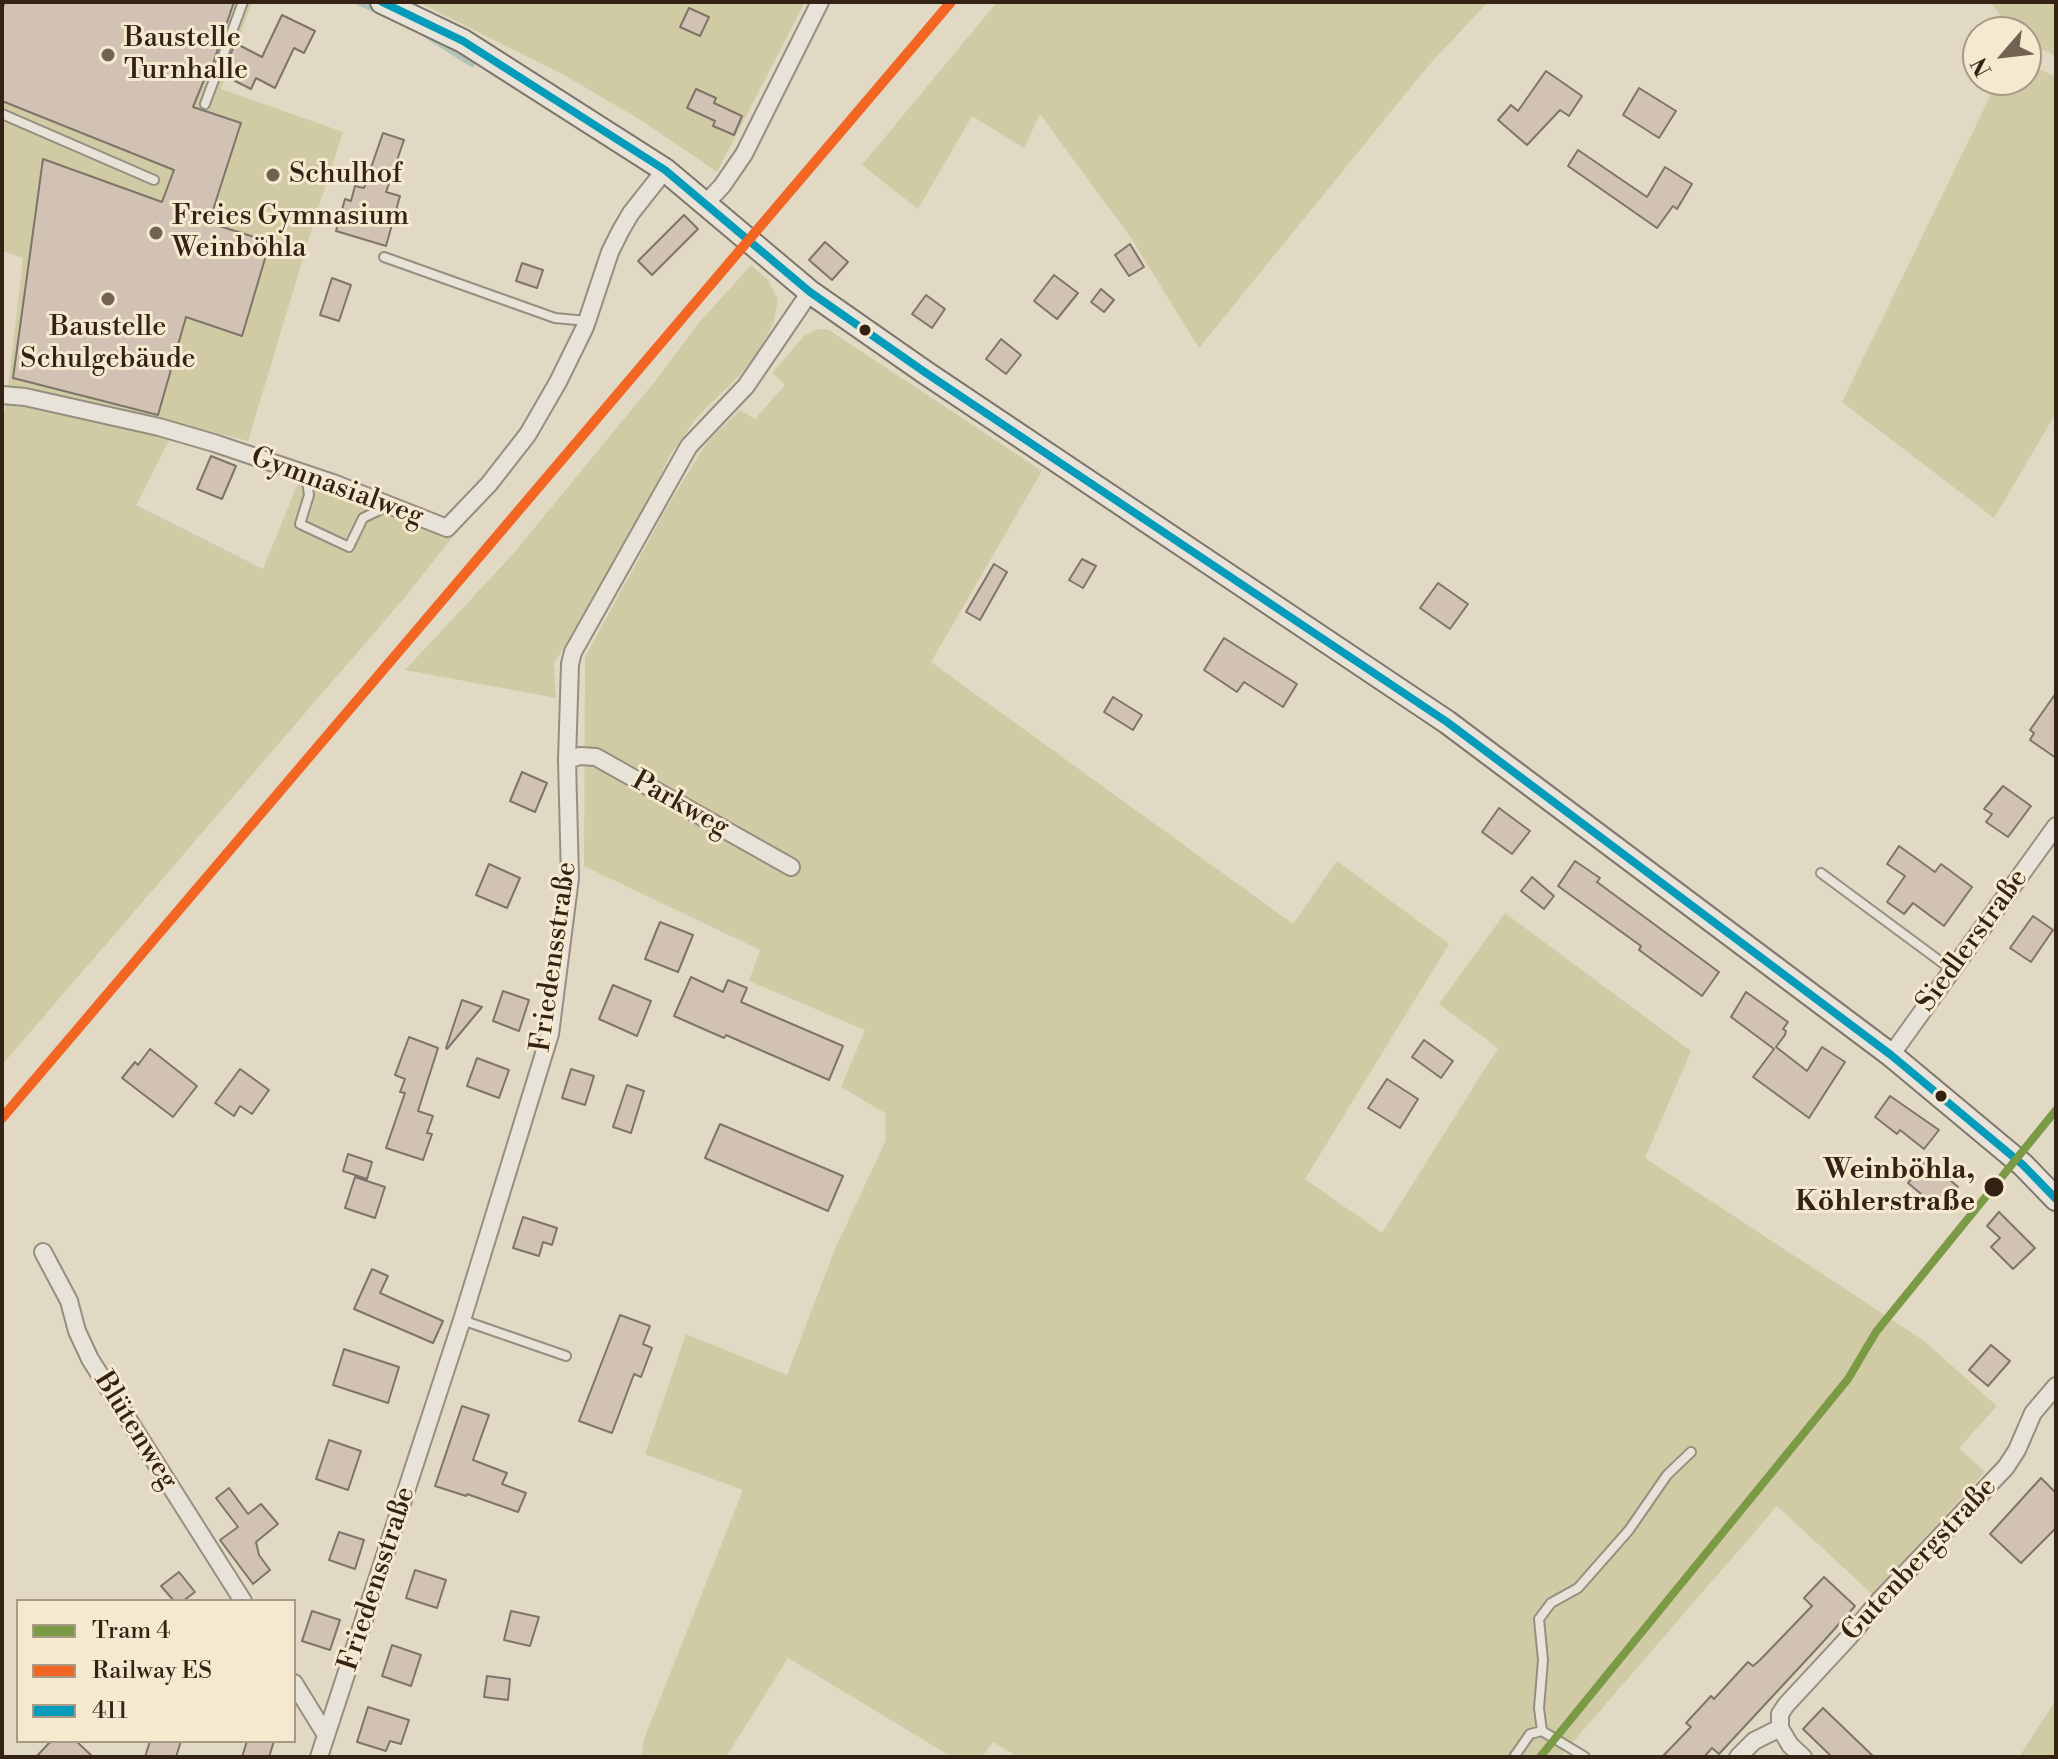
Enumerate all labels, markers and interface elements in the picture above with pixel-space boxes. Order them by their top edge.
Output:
north arrow [1962,16,2042,96]
place label: Baustelle Turnhalle [124,22,248,88]
marker: Baustelle Turnhalle [99,46,117,64]
text: N [1966,53,1998,81]
place label: Schulhof [289,158,402,192]
marker: Schulhof [264,166,282,184]
place label: Freies Gymnasium Weinböhla [172,200,409,266]
marker: Freies Gymnasium Weinböhla [147,224,165,242]
marker: Baustelle Schulgebäude [99,290,117,308]
place label: Baustelle Schulgebäude [20,311,196,377]
unlabelled marker [857,322,873,338]
street label: Gymnasialweg [246,441,428,535]
street label: Parkweg [626,765,734,845]
street label: Friedensstraße [525,860,585,1054]
street label: Siedlerstraße [1910,863,2036,1019]
unlabelled marker [1933,1088,1949,1104]
place label: Weinböhla, Köhlerstraße [1795,1154,1975,1220]
marker: Weinböhla, Köhlerstraße [1982,1175,2006,1199]
street label: Blütenweg [86,1366,184,1496]
street label: Gutenbergstraße [1835,1471,2005,1649]
street label: Friedensstraße [332,1483,424,1675]
legend [16,1599,296,1743]
text: Tram 4 [92,1616,171,1646]
text: Railway ES [92,1656,212,1686]
text: 411 [92,1696,128,1726]

